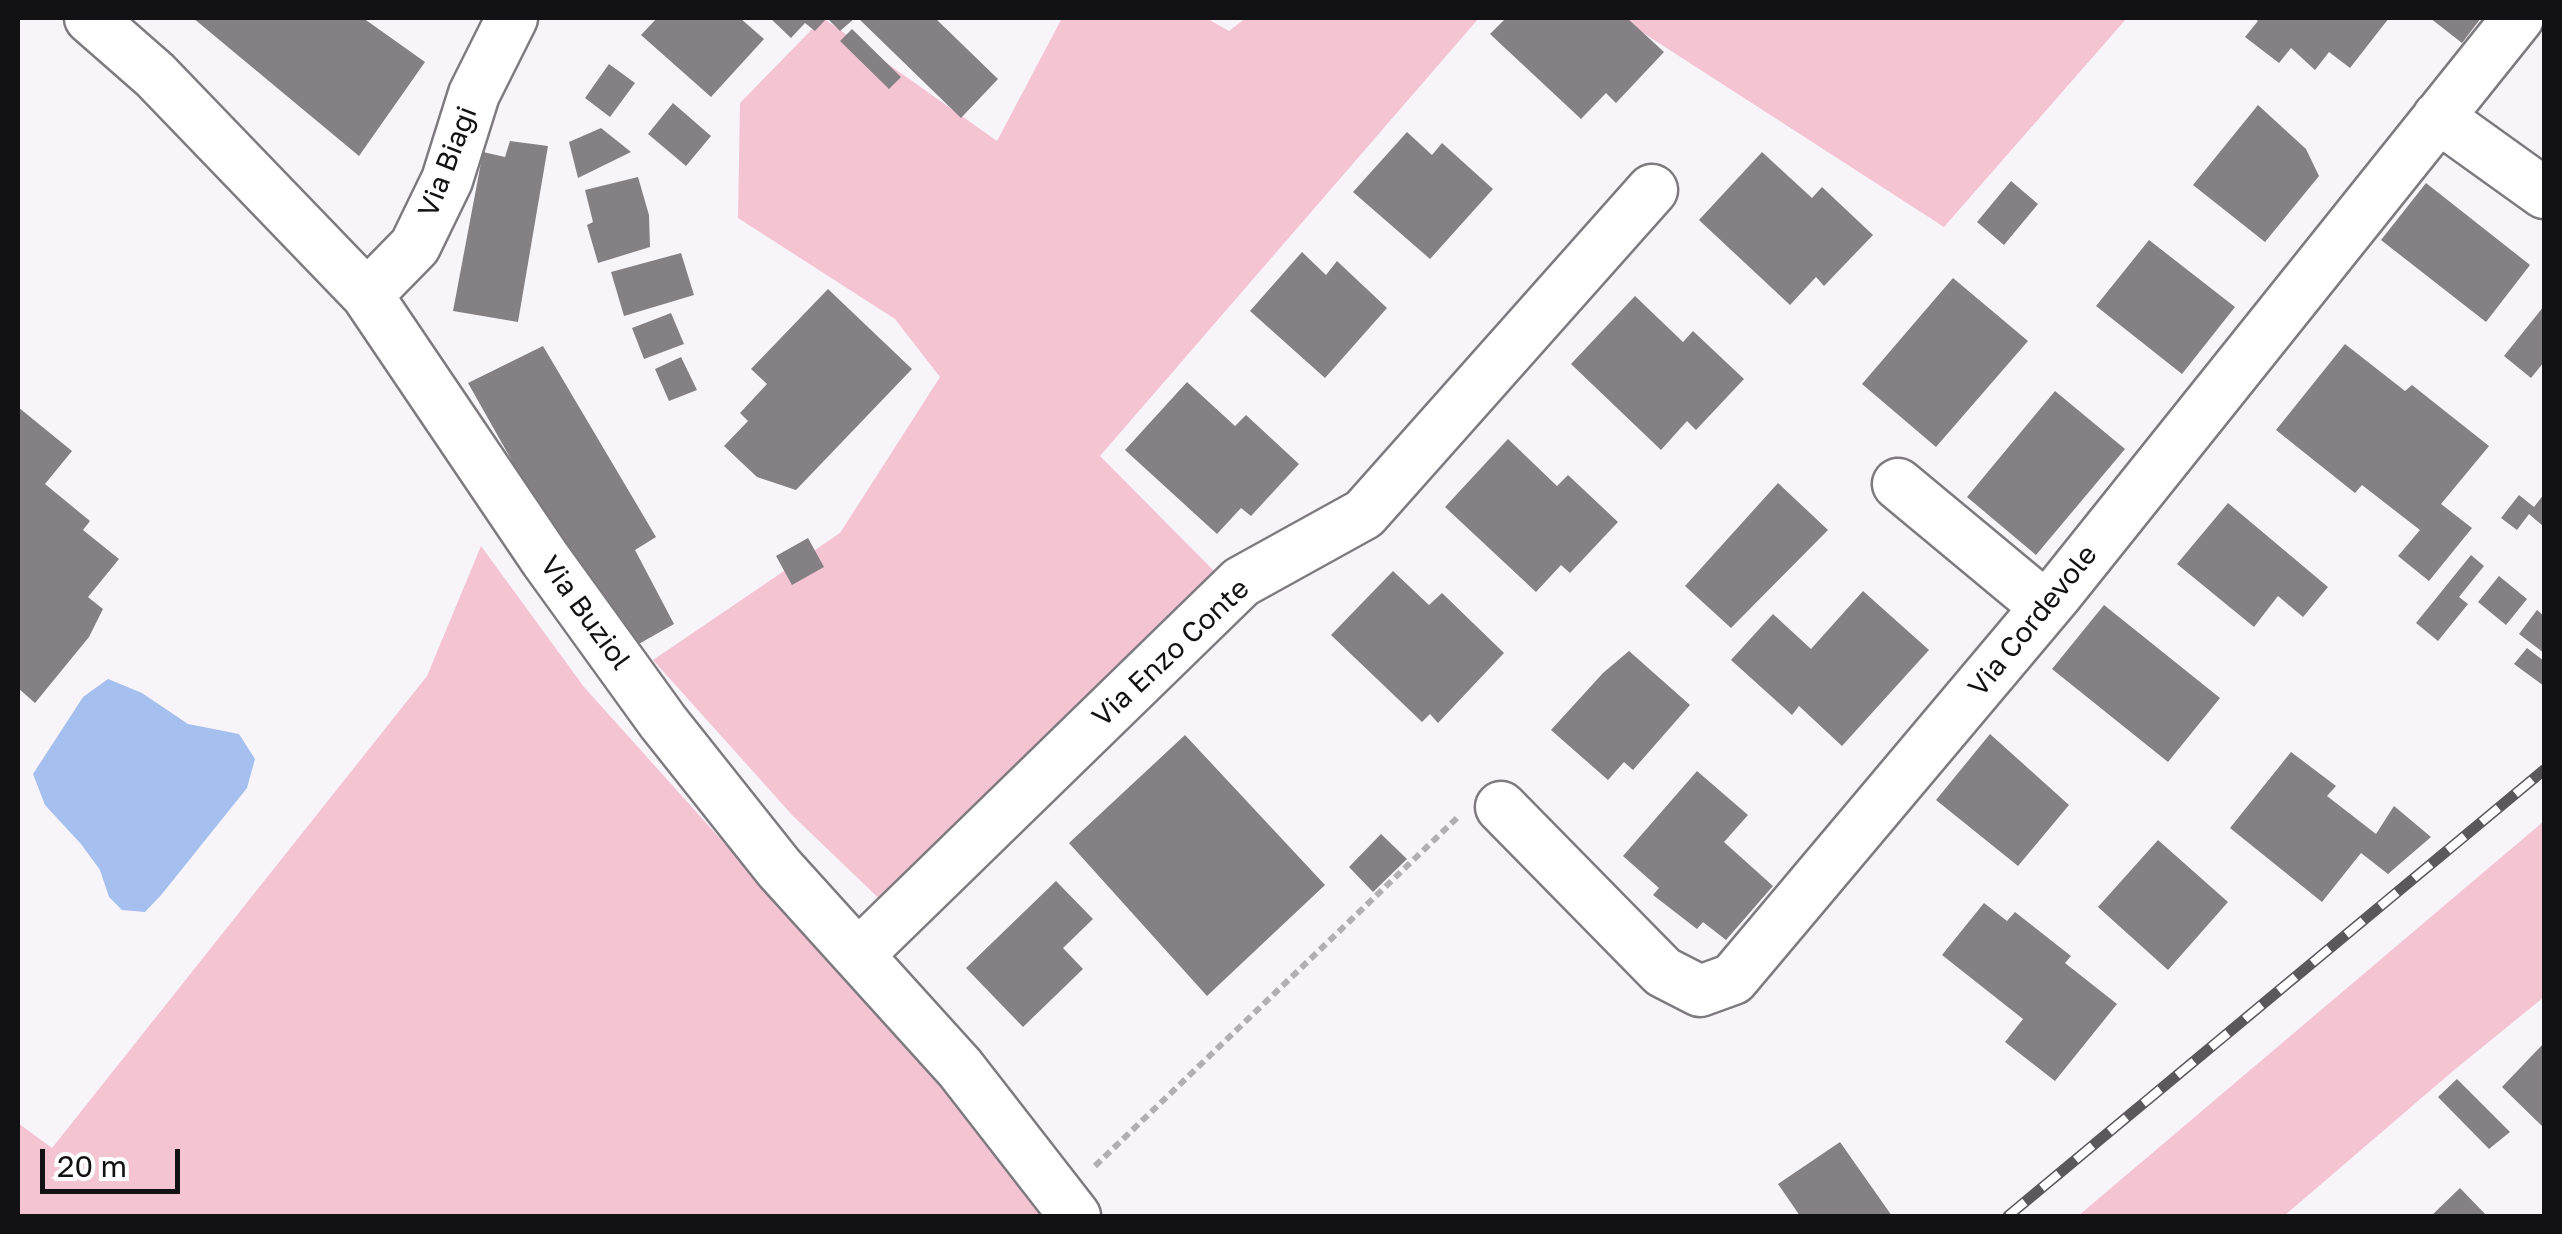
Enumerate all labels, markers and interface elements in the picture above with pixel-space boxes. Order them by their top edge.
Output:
street label: Via Biagi [412,102,484,222]
street label: Via Cordevole [1962,538,2104,704]
street label: Via Buziol [533,550,637,676]
street label: Via Enzo Conte [1086,572,1256,734]
scale bar [45,1129,185,1191]
text: 20 m [57,1148,127,1184]

